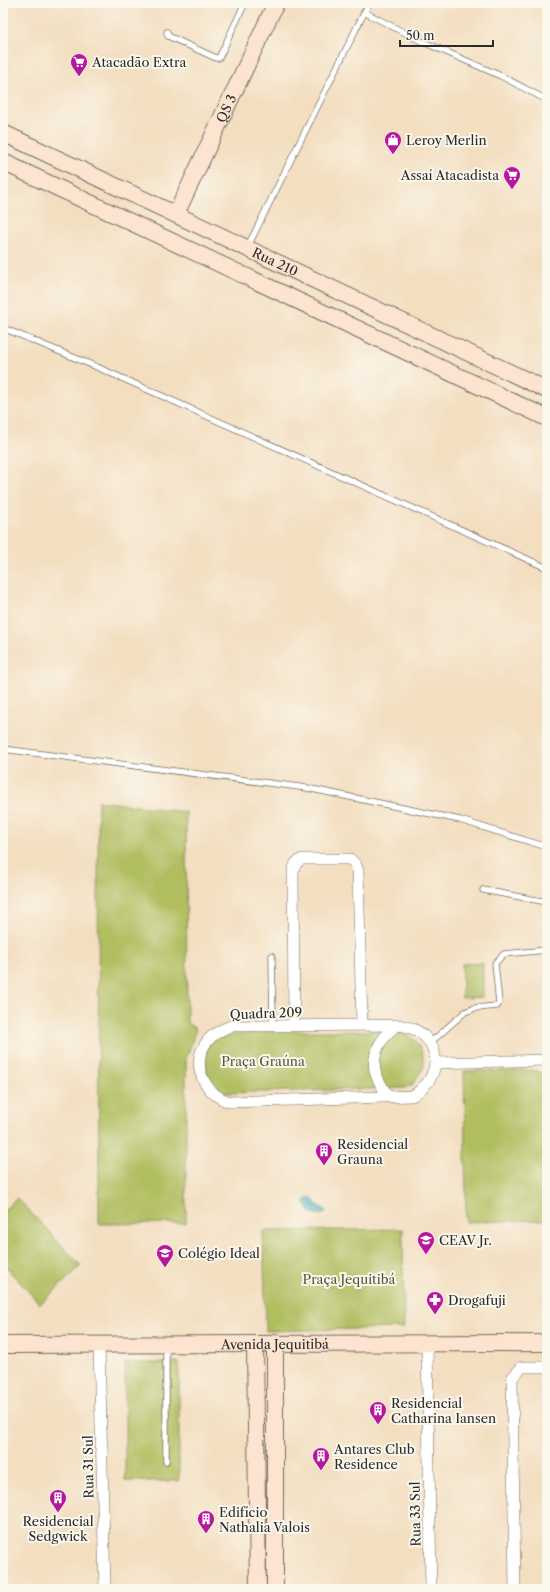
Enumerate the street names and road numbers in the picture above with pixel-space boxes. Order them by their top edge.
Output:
street label: QS 3 [213,92,240,125]
street label: Rua 210 [250,244,301,279]
street label: Quadra 209 [229,1004,303,1022]
street label: Avenida Jequitibá [220,1336,329,1352]
street label: Rua 31 Sul [79,1435,97,1499]
street label: Rua 33 Sul [406,1481,424,1547]

